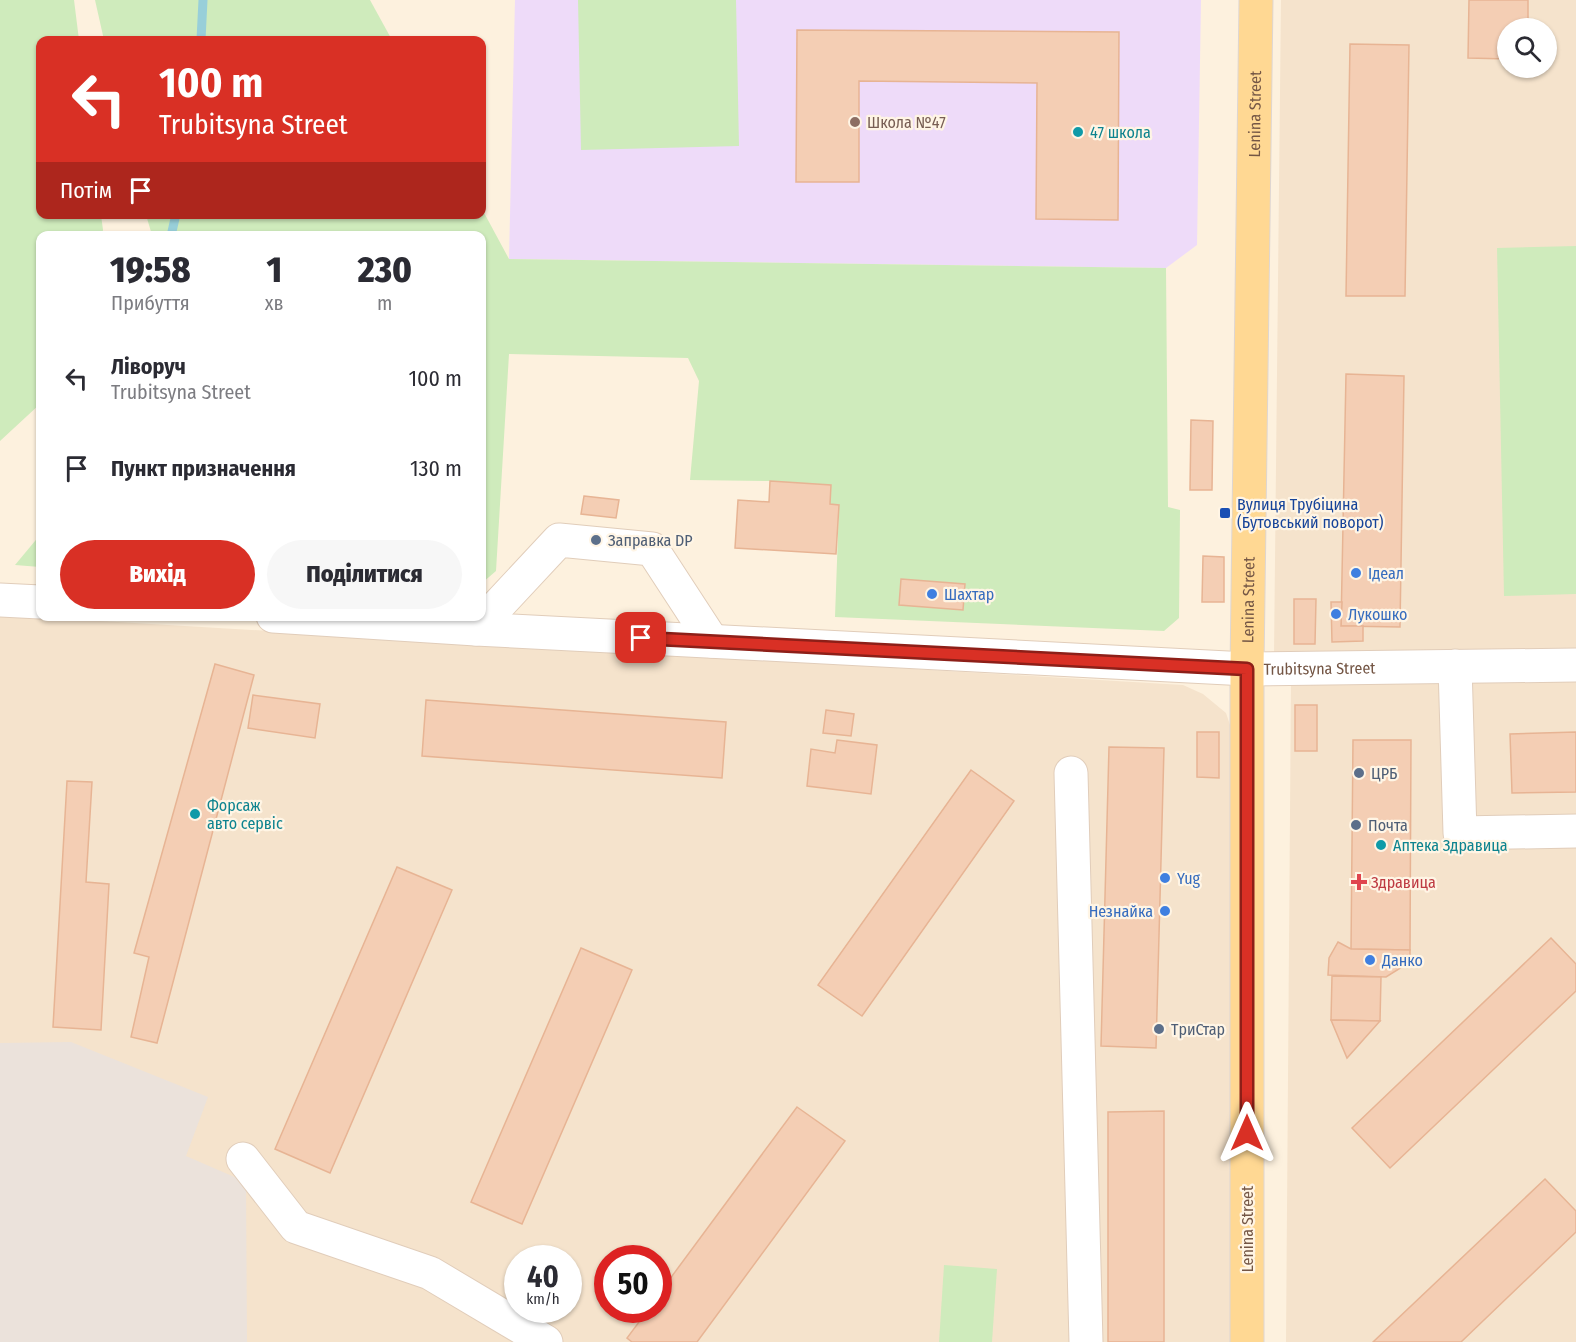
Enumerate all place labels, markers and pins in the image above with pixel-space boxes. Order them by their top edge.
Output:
place label: Школа №47 [867,113,946,132]
marker: Школа №47 [848,115,862,129]
place label: 47 школа [1090,123,1151,142]
marker: 47 школа [1071,125,1085,139]
place label: Вулиця Трубіцина (Бутовський поворот) [1237,495,1384,532]
marker: Вулиця Трубіцина (Бутовський поворот) [1218,506,1232,520]
place label: Заправка DP [608,531,693,550]
marker: Заправка DP [589,533,603,547]
place label: Ідеал [1368,564,1404,583]
marker: Ідеал [1349,566,1363,580]
place label: Шахтар [944,585,994,604]
marker: Шахтар [925,587,939,601]
place label: Лукошко [1348,605,1408,624]
marker: Лукошко [1329,607,1343,621]
pin [615,612,666,663]
place label: ЦРБ [1371,764,1397,783]
marker: ЦРБ [1352,766,1366,780]
place label: Форсаж авто сервіс [207,796,283,833]
marker: Форсаж авто сервіс [188,807,202,821]
place label: Почта [1368,816,1408,835]
marker: Почта [1349,818,1363,832]
place label: Аптека Здравица [1393,836,1508,855]
marker: Аптека Здравица [1374,838,1388,852]
place label: Yug [1177,869,1201,888]
marker: Yug [1158,871,1172,885]
place label: Здравица [1371,873,1436,892]
marker: Здравица [1352,875,1366,889]
place label: Незнайка [1089,902,1153,921]
marker: Незнайка [1158,904,1172,918]
place label: Данко [1381,951,1423,970]
marker: Данко [1363,953,1377,967]
place label: ТриСтар [1171,1020,1225,1039]
marker: ТриСтар [1152,1022,1166,1036]

